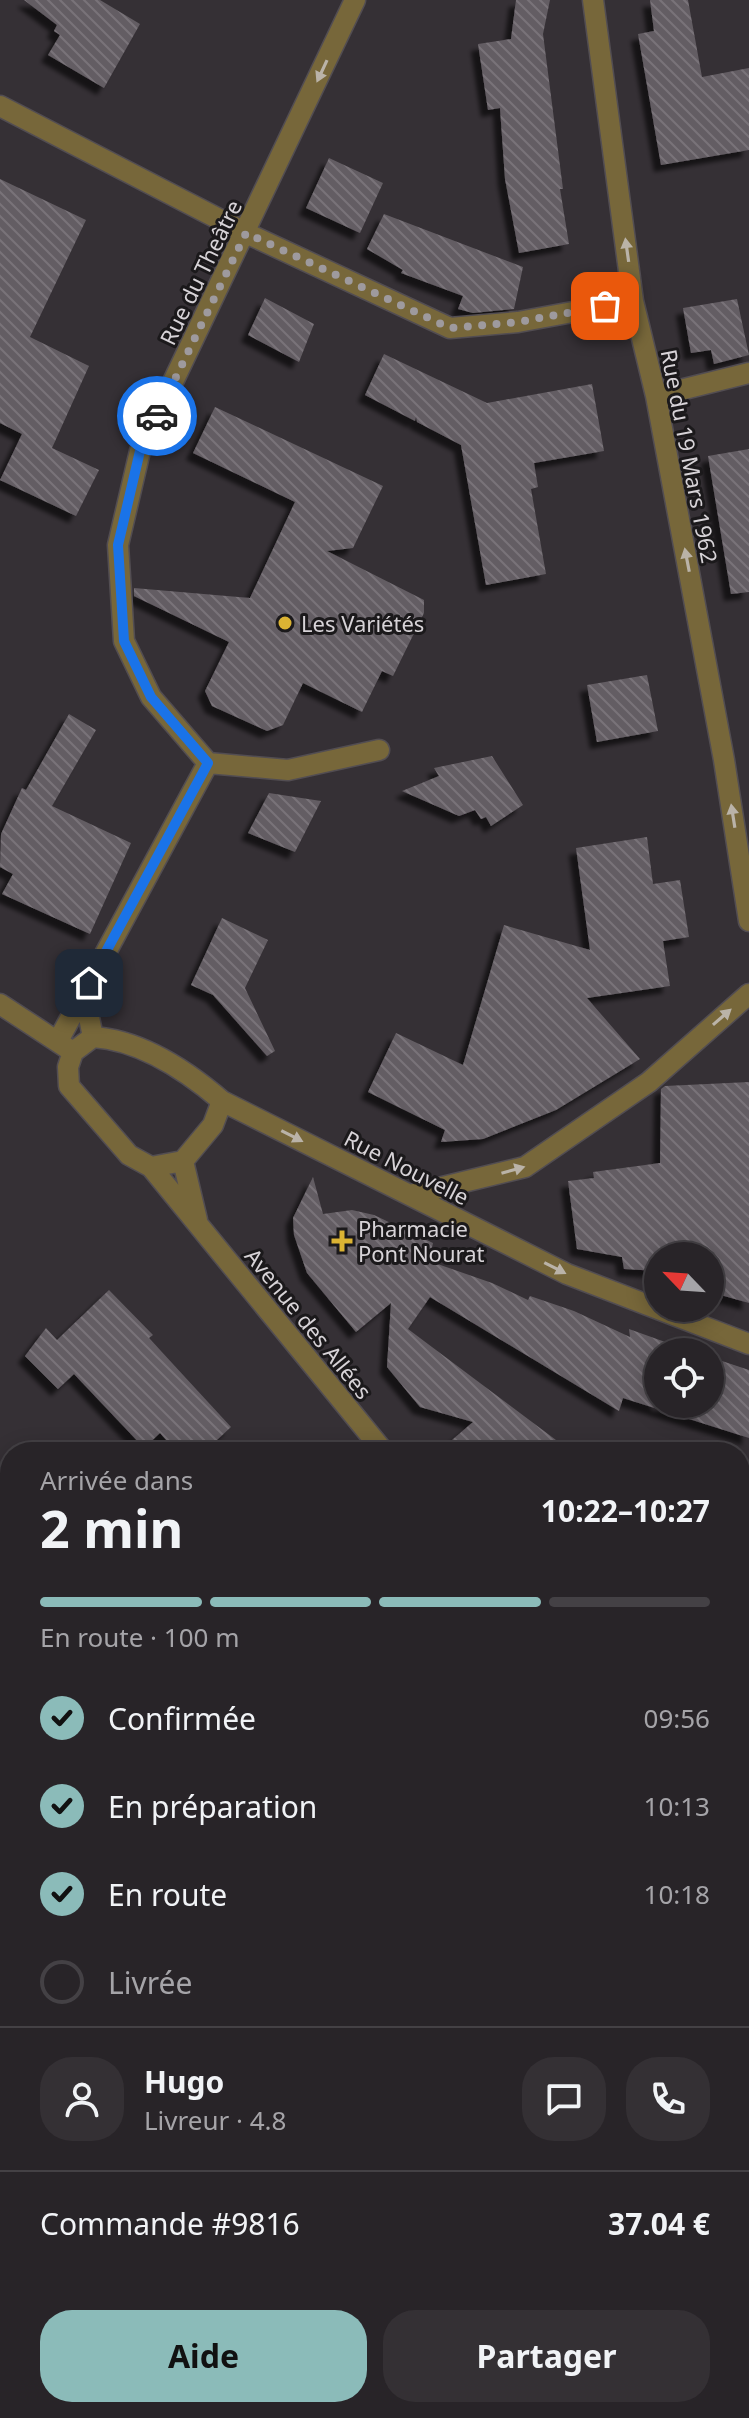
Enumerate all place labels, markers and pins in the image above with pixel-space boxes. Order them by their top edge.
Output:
pin [571,272,639,340]
place label: Les Variétés [301,608,424,638]
marker: Les Variétés [276,614,294,632]
pin [55,949,123,1017]
place label: Pharmacie Pont Nourat [358,1213,484,1268]
marker: Pharmacie Pont Nourat [333,1232,351,1250]

